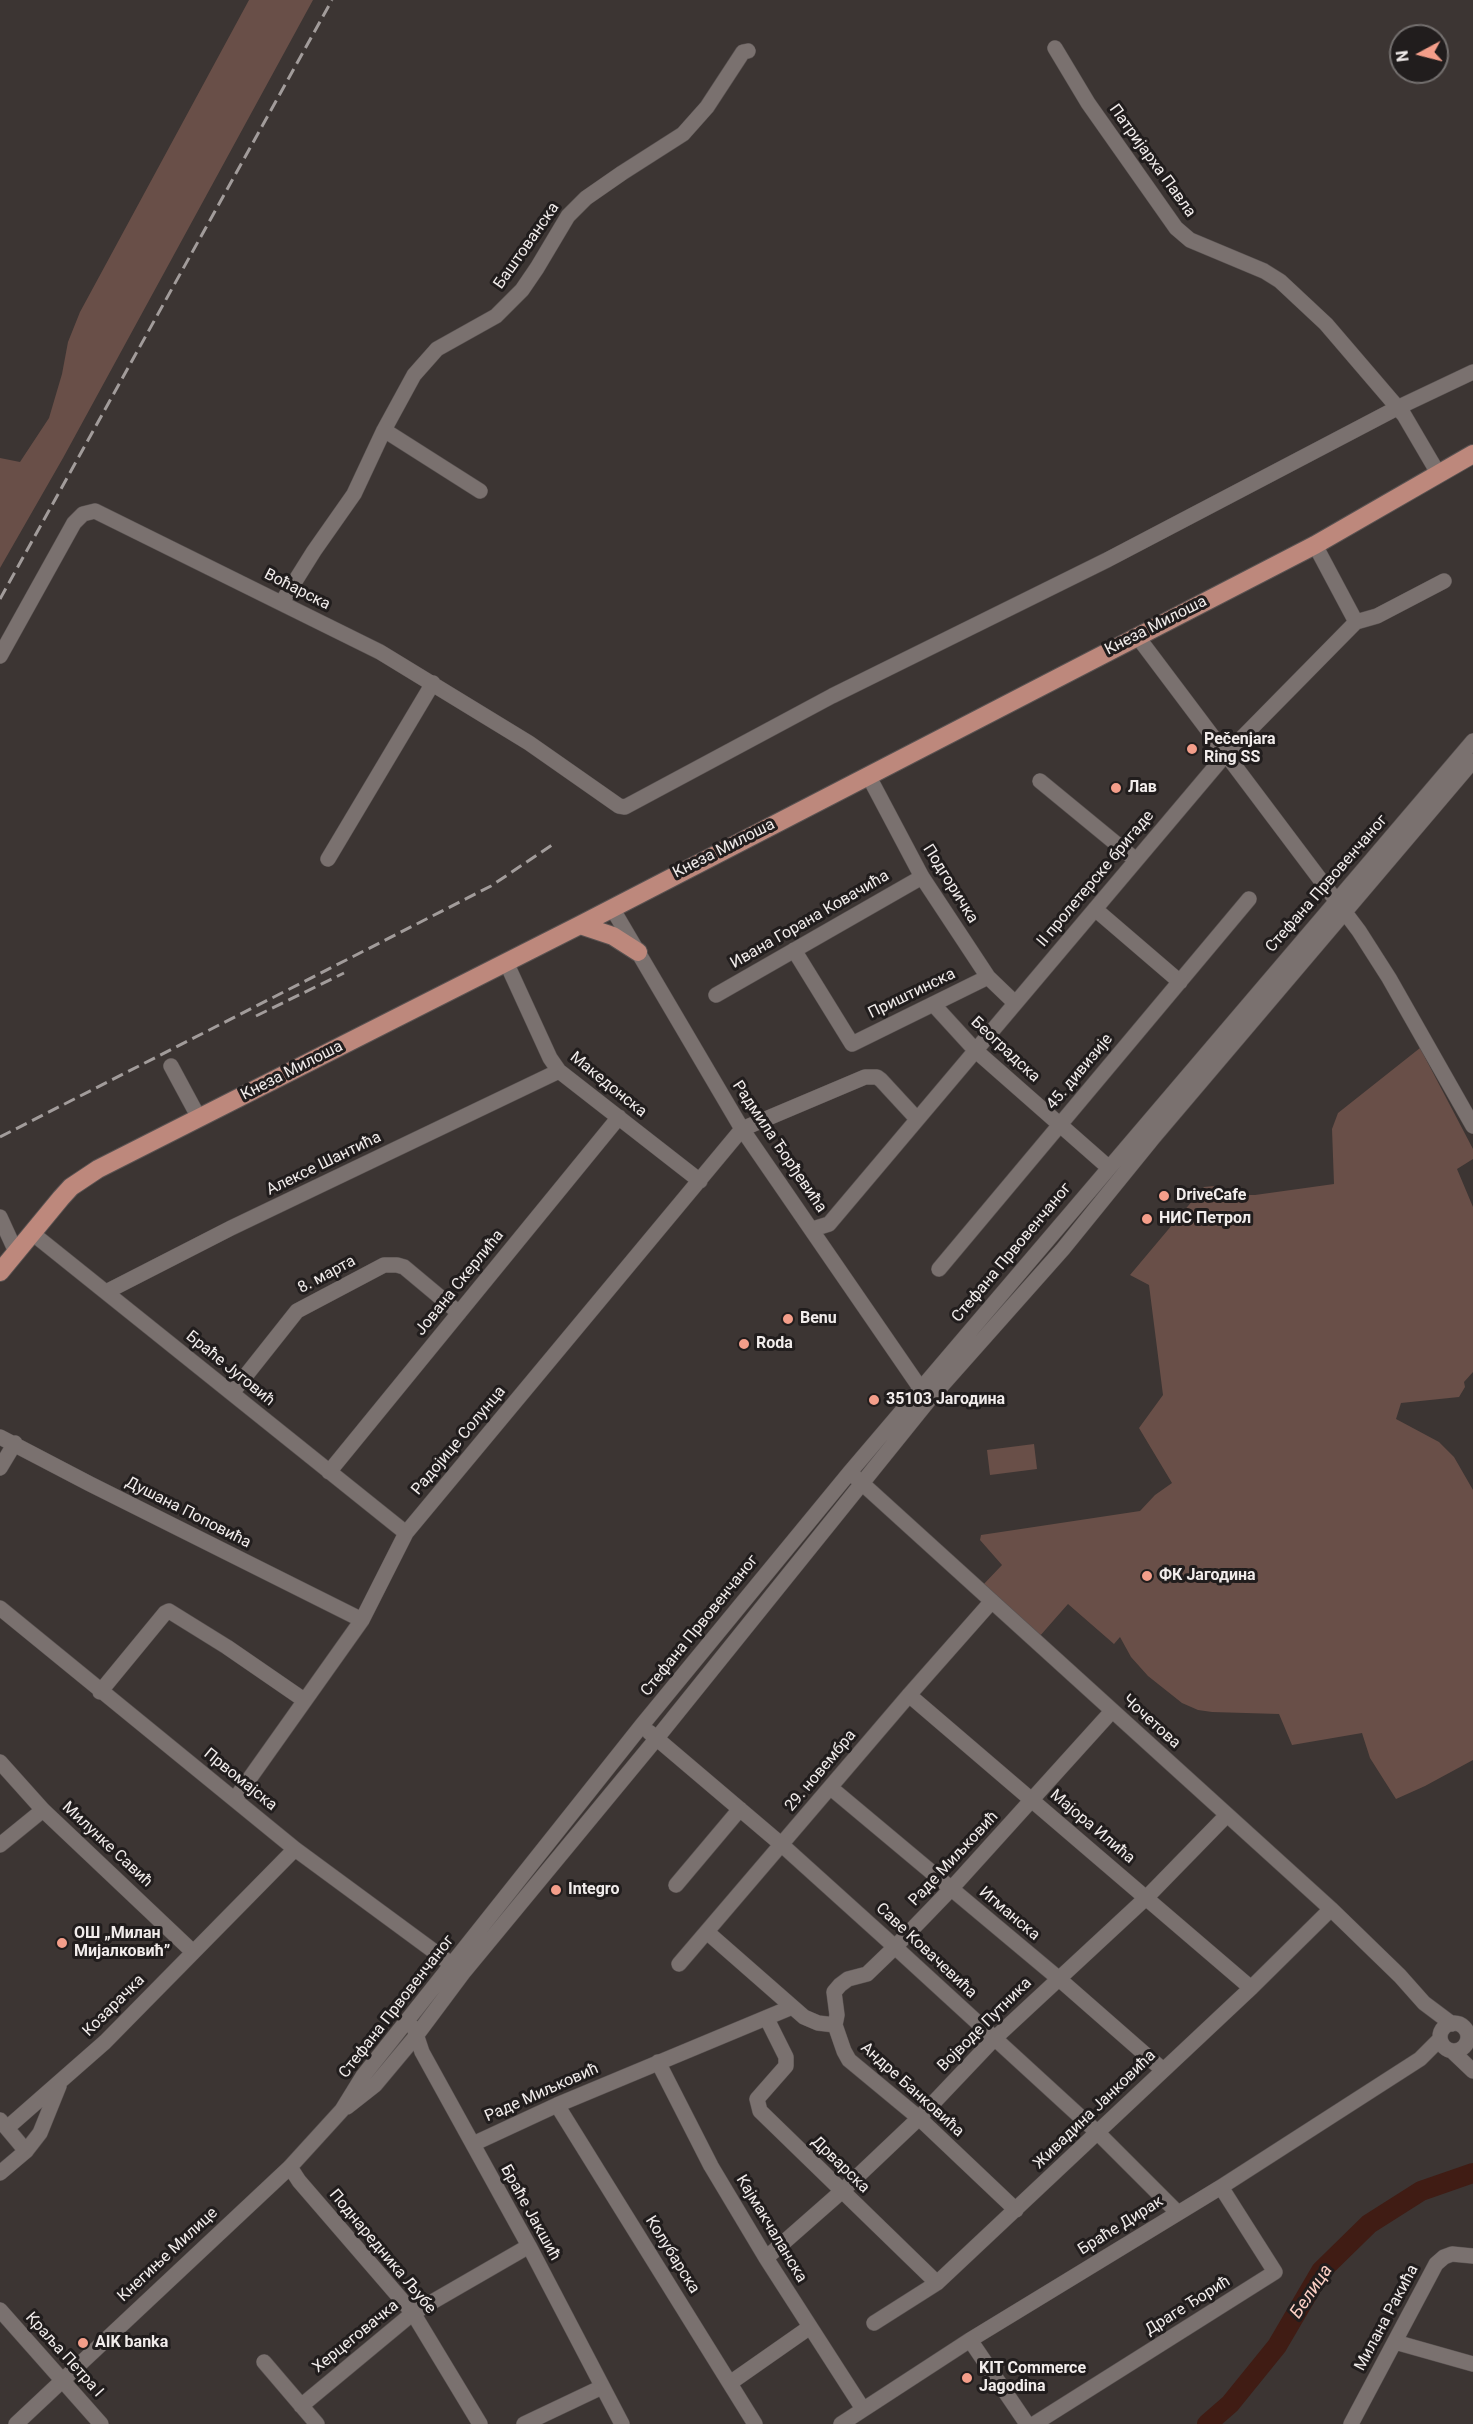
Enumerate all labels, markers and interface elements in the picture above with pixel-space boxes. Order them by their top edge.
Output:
north arrow [1389,24,1449,84]
text: N [1393,49,1413,63]
street label: Патријарха Павла [1105,101,1199,221]
street label: Баштованска [490,199,564,293]
street label: Воћарска [261,565,333,615]
street label: Кнеза Милоша [1102,592,1210,660]
place label: Pečenjara Ring SS [1204,730,1276,768]
marker: Pečenjara Ring SS [1185,742,1199,756]
place label: Лав [1128,778,1157,798]
marker: Лав [1109,781,1123,795]
street label: II пролетерске бригаде [1033,807,1159,951]
street label: Стефана Првовенчаног [1262,811,1392,957]
street label: Кнеза Милоша [670,815,778,883]
street label: Подгоричка [918,841,982,927]
street label: Ивана Горана Ковачића [727,867,893,973]
street label: Приштинска [865,965,959,1023]
street label: Београдска [966,1013,1044,1087]
street label: 45. дивизије [1043,1030,1117,1114]
street label: Кнеза Милоша [238,1037,346,1105]
street label: Македонска [566,1048,650,1122]
street label: Радмила Ђорђевића [728,1077,830,1217]
street label: Алексе Шантића [263,1128,385,1200]
street label: Стефана Првовенчаног [948,1179,1076,1327]
place label: DriveCafe [1176,1186,1246,1206]
marker: DriveCafe [1157,1189,1171,1203]
place label: НИС Петрол [1159,1209,1251,1229]
marker: НИС Петрол [1140,1212,1154,1226]
street label: Јована Скерлића [412,1226,508,1340]
street label: 8. марта [295,1252,359,1298]
place label: Benu [800,1309,837,1329]
marker: Benu [781,1312,795,1326]
street label: Браће Југовић [182,1327,278,1411]
place label: Roda [756,1334,793,1354]
marker: Roda [737,1337,751,1351]
street label: Радојице Солунца [408,1383,510,1499]
place label: 35103 Јагодина [886,1390,1005,1410]
marker: 35103 Јагодина [867,1393,881,1407]
street label: Душана Поповића [122,1473,254,1553]
street label: Стефана Првовенчаног [637,1551,763,1701]
place label: ФК Јагодина [1159,1566,1256,1586]
marker: ФК Јагодина [1140,1569,1154,1583]
street label: Чочетова [1118,1691,1184,1753]
street label: 29. новембра [781,1726,861,1816]
street label: Првомајска [199,1745,281,1815]
street label: Мајора Илића [1046,1786,1138,1868]
street label: Милунке Савић [58,1798,156,1892]
street label: Раде Миљковић [905,1808,1003,1910]
place label: Integro [568,1880,619,1900]
marker: Integro [549,1883,563,1897]
street label: Игманска [975,1883,1043,1945]
street label: Саве Ковачевића [872,1899,980,2003]
place label: ОШ „Милан Мијалковић” [74,1924,170,1962]
street label: Стефана Првовенчаног [335,1932,459,2082]
marker: ОШ „Милан Мијалковић” [55,1936,69,1950]
street label: Козарачка [79,1971,149,2041]
street label: Војводе Путника [934,1974,1036,2076]
street label: Андре Банковића [856,2039,968,2141]
street label: Живадина Јанковића [1030,2047,1160,2173]
street label: Раде Миљковић [482,2059,602,2127]
street label: Дрварска [807,2133,873,2197]
street label: Браће Јакшић [496,2162,564,2264]
street label: Кајмакчаланска [731,2172,811,2286]
street label: Поднаредника Љубе [324,2186,440,2318]
street label: Браће Дирак [1075,2192,1167,2260]
street label: Кнегиње Милице [114,2204,222,2306]
street label: Колубарска [641,2213,703,2297]
water label: Белица [1286,2261,1338,2323]
street label: Милана Ракића [1351,2262,1423,2374]
street label: Драге Ђорић [1142,2272,1234,2340]
street label: Херцеговачка [309,2297,403,2377]
street label: Краља Петра I [21,2309,107,2401]
place label: AIK banka [95,2333,168,2353]
marker: AIK banka [76,2336,90,2350]
place label: KIT Commerce Jagodina [979,2359,1086,2397]
marker: KIT Commerce Jagodina [960,2371,974,2385]

